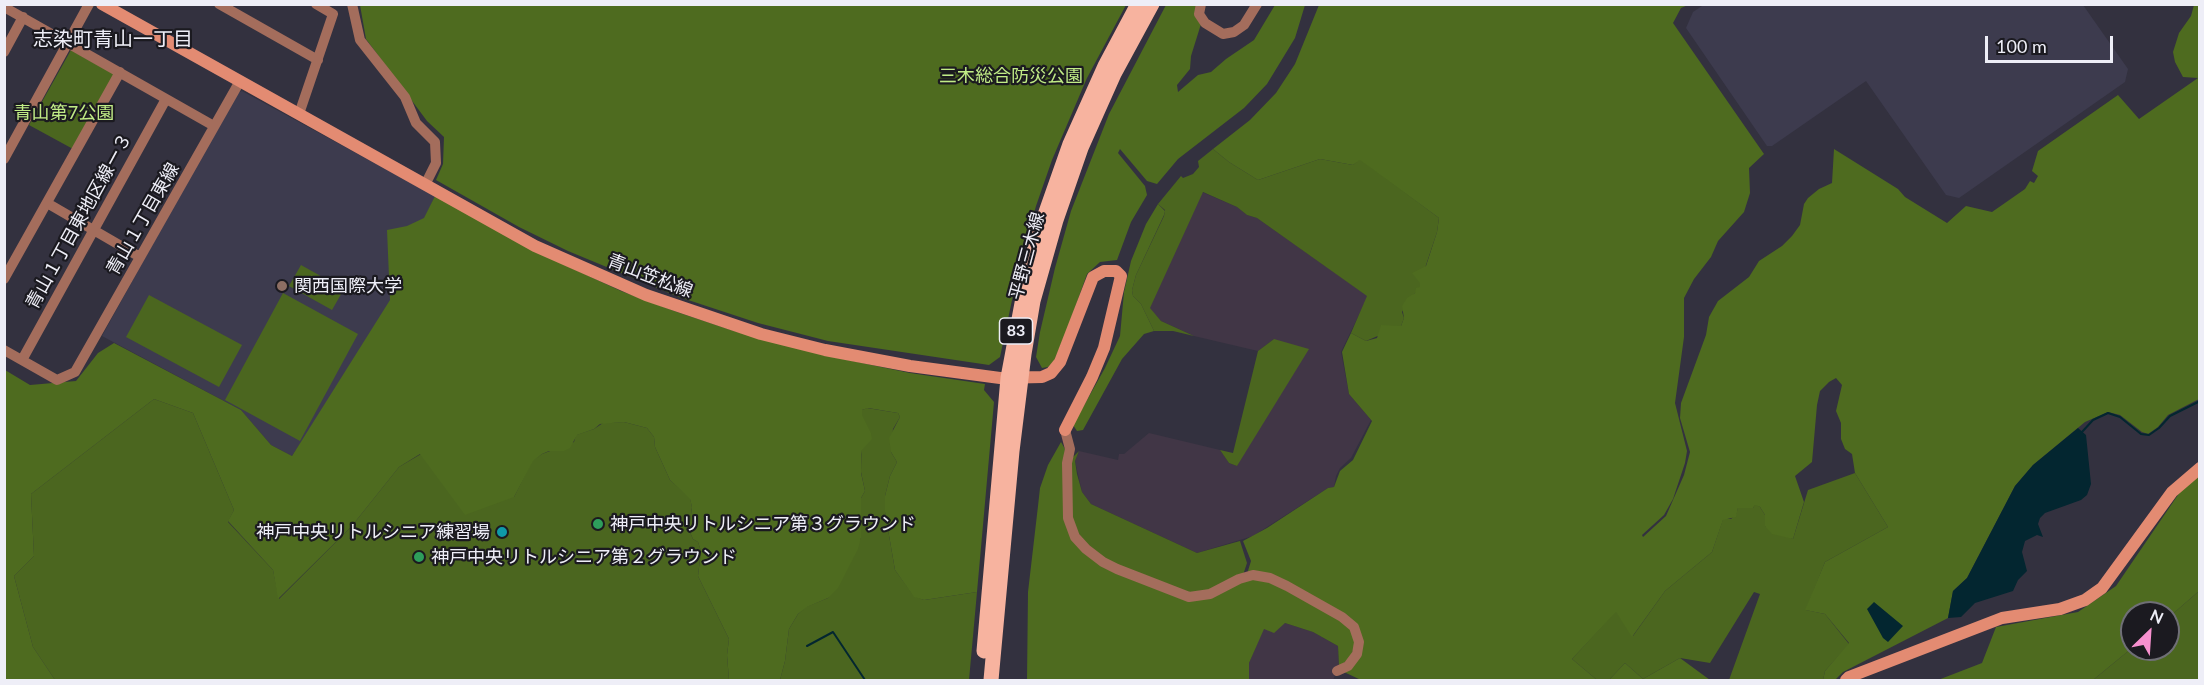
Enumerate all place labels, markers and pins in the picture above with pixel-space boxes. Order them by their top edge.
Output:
place label: 関西国際大学 [294,275,402,297]
marker: 関西国際大学 [275,279,289,293]
place label: 神戸中央リトルシニア第３グラウンド [610,513,916,535]
marker: 神戸中央リトルシニア第３グラウンド [591,517,605,531]
place label: 神戸中央リトルシニア練習場 [256,521,490,543]
marker: 神戸中央リトルシニア練習場 [495,525,509,539]
place label: 神戸中央リトルシニア第２グラウンド [431,546,737,568]
marker: 神戸中央リトルシニア第２グラウンド [412,550,426,564]

